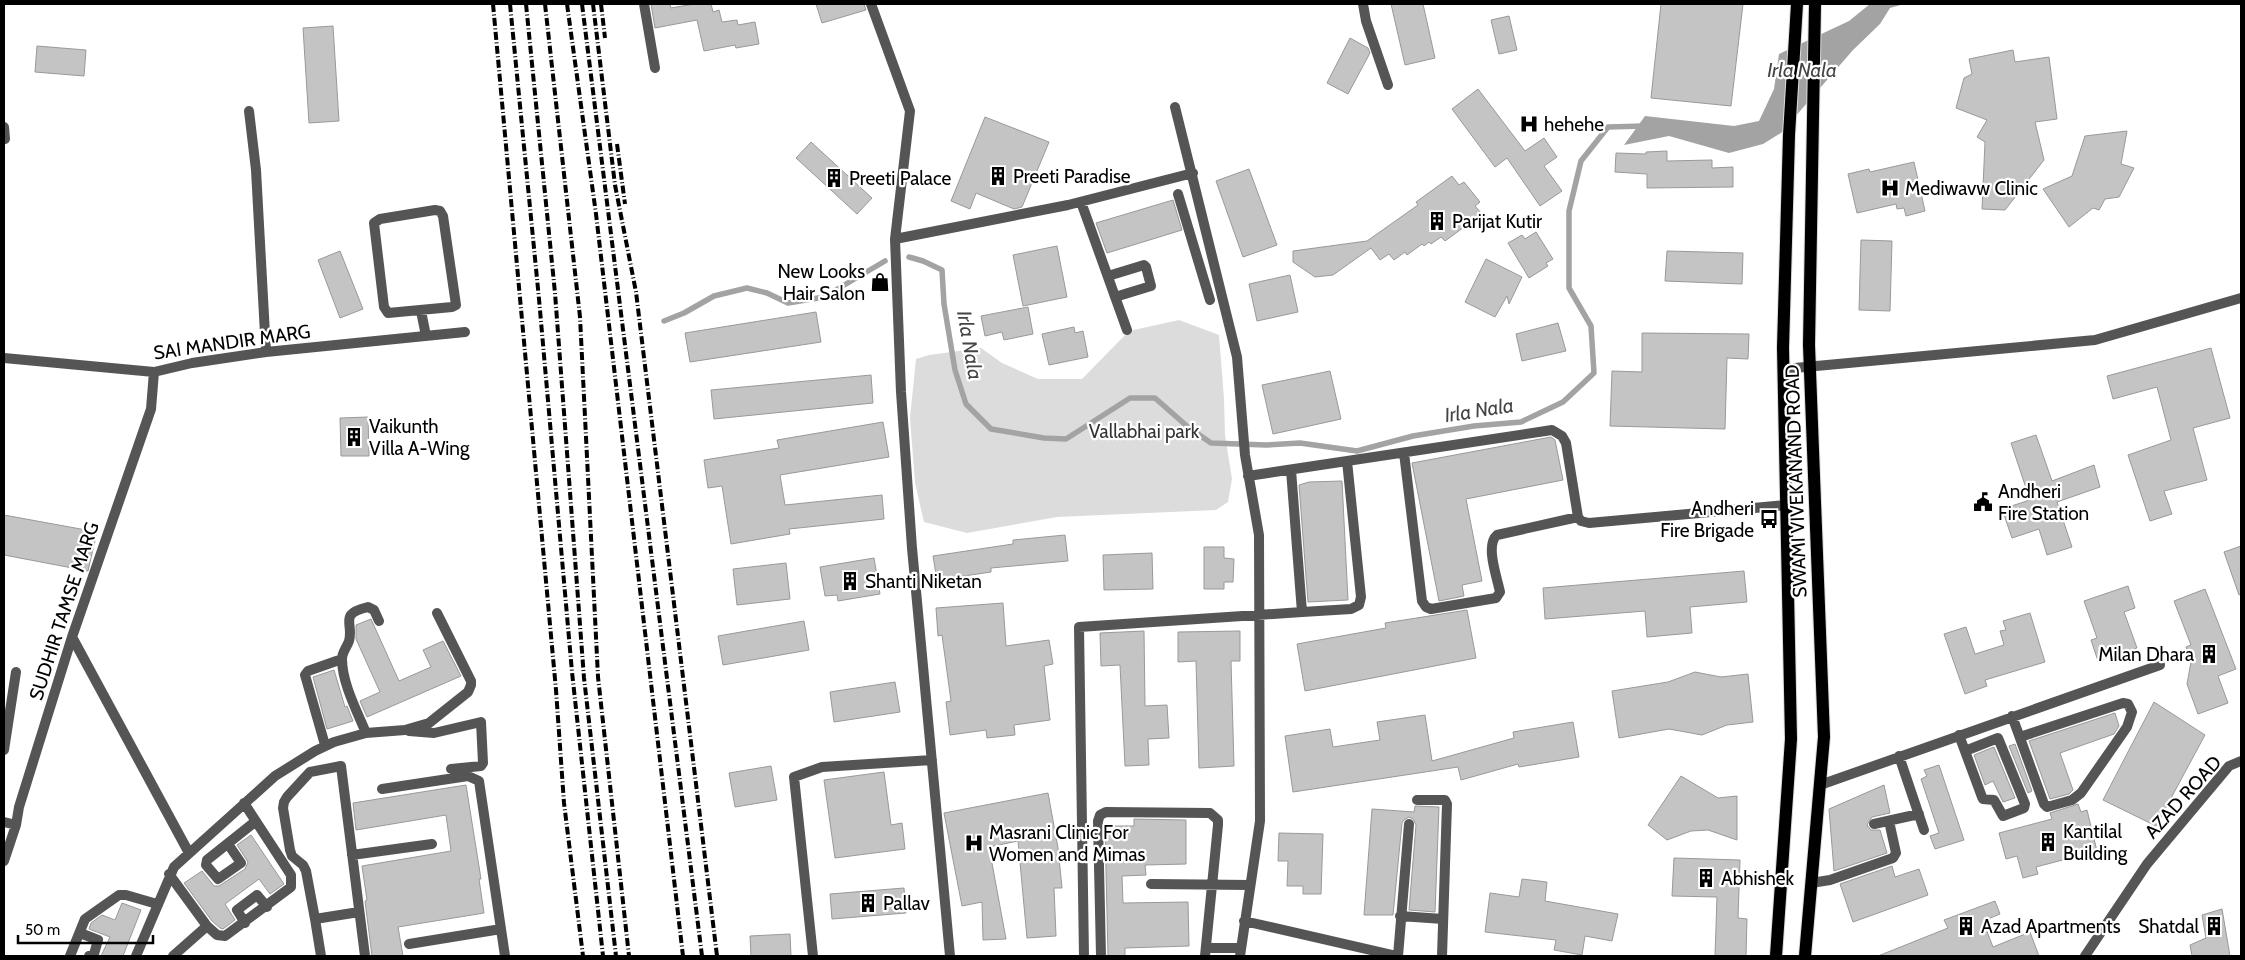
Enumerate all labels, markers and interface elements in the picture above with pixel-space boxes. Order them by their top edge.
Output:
water label: Irla Nala [1767,58,1837,82]
hospital icon: hehehe [1518,113,1540,135]
place label: hehehe [1544,113,1604,136]
building icon: Preeti Paradise [987,165,1009,187]
place label: Preeti Paradise [1013,165,1131,188]
building icon: Preeti Palace [823,167,845,189]
place label: Preeti Palace [849,167,951,190]
hospital icon: Mediwavw Clinic [1879,177,1901,199]
place label: Mediwavw Clinic [1905,177,2038,200]
building icon: Parijat Kutir [1426,210,1448,232]
place label: Parijat Kutir [1452,210,1542,233]
place label: New Looks Hair Salon [778,260,865,305]
shop icon: New Looks Hair Salon [869,271,891,293]
water label: Irla Nala [952,309,988,381]
street label: SAI MANDIR MARG [152,320,312,364]
street label: SWAMI VIVEKANAND ROAD [1780,364,1812,598]
water label: Irla Nala [1443,393,1515,427]
place label: Vaikunth Villa A-Wing [369,415,470,460]
park label: Vallabhai park [1089,420,1200,443]
building icon: Vaikunth Villa A-Wing [343,426,365,448]
place label: Andheri Fire Station [1998,480,2089,525]
public building icon: Andheri Fire Station [1972,491,1994,513]
place label: Andheri Fire Brigade [1660,497,1754,542]
bus stop icon: Andheri Fire Brigade [1758,508,1780,530]
street label: SUDHIR TAMSE MARG [24,519,104,703]
building icon: Shanti Niketan [839,570,861,592]
place label: Shanti Niketan [865,570,982,593]
place label: Milan Dhara [2098,643,2194,666]
building icon: Milan Dhara [2198,643,2220,665]
street label: AZAD ROAD [2140,751,2226,843]
place label: Kantilal Building [2063,820,2128,865]
place label: Masrani Clinic For Women and Mimas [989,821,1146,866]
building icon: Kantilal Building [2037,831,2059,853]
hospital icon: Masrani Clinic For Women and Mimas [963,832,985,854]
building icon: Abhishek [1695,867,1717,889]
place label: Abhishek [1721,867,1794,890]
building icon: Pallav [857,892,879,914]
place label: Pallav [883,892,930,915]
scale bar [18,912,152,944]
building icon: Azad Apartments [1955,915,1977,937]
place label: Azad Apartments [1981,915,2121,938]
place label: Shatdal [2138,915,2200,938]
building icon: Shatdal [2203,915,2225,937]
text: 50 m [25,921,60,939]

